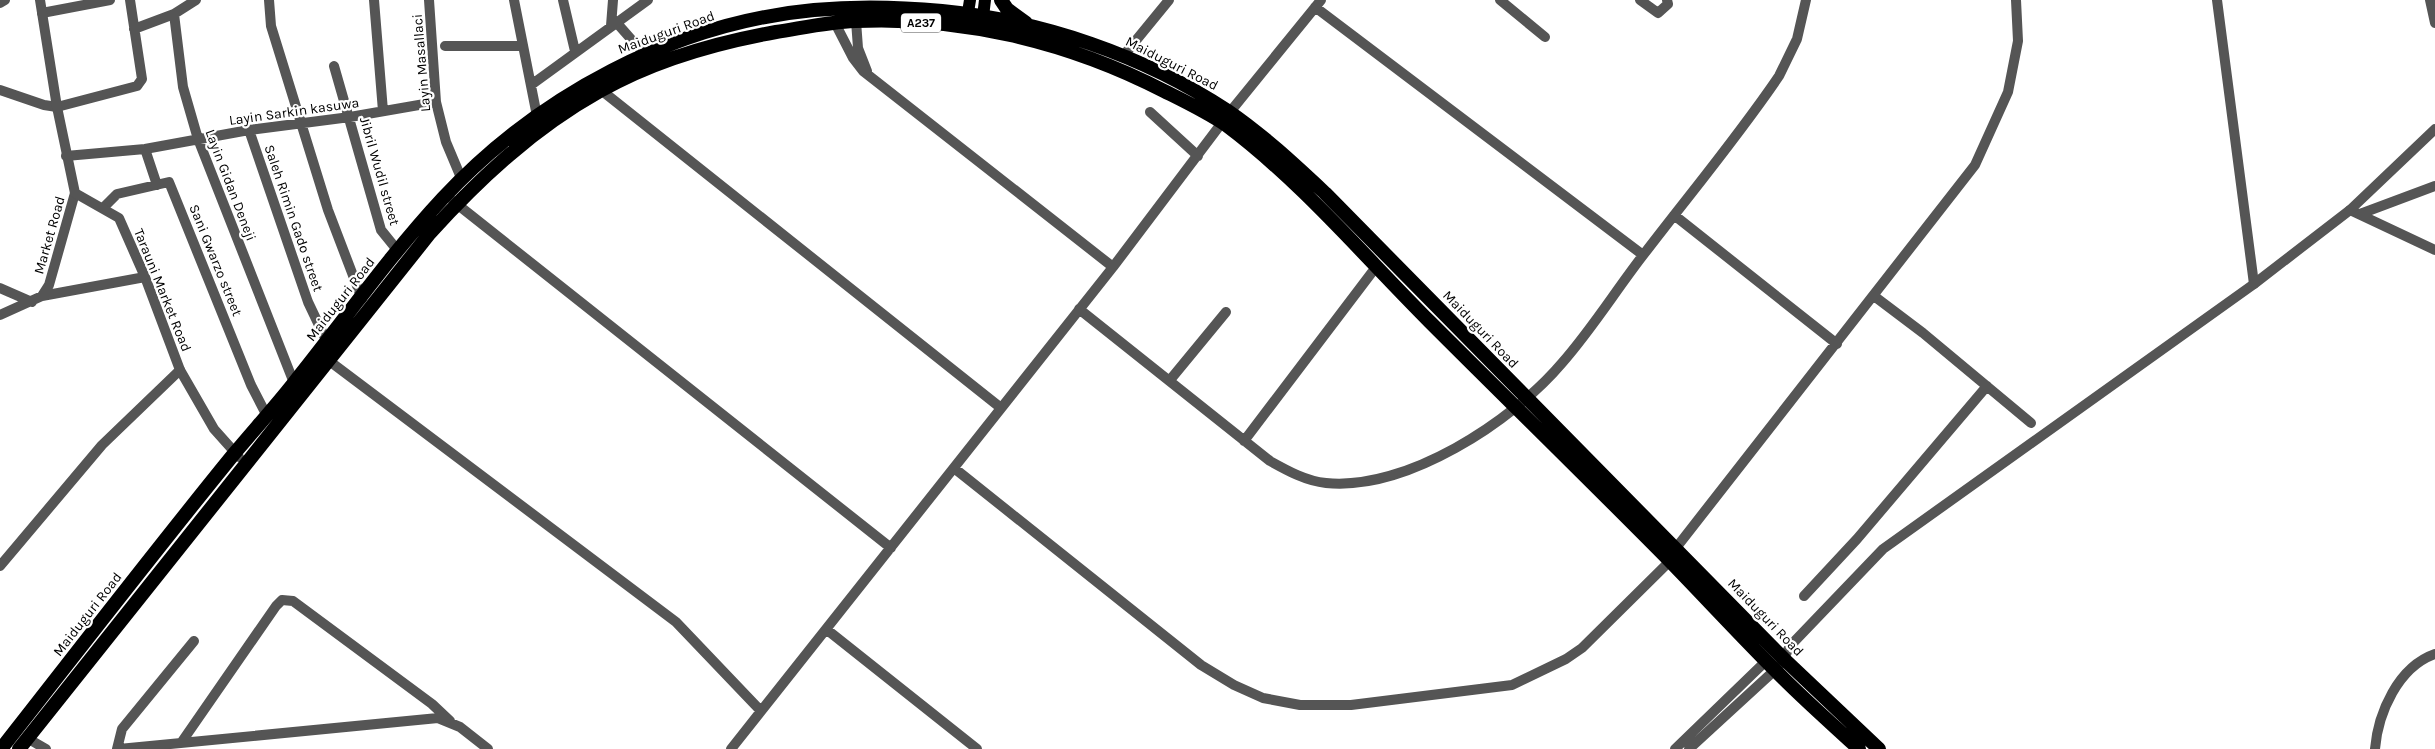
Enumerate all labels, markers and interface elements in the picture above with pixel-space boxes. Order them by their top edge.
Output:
street label: Maiduguri Road [615,7,717,58]
street label: Layin Masallaci [409,13,434,113]
road number: A237 [901,13,941,32]
street label: Maiduguri Road [1123,33,1221,94]
street label: Layin Sarkin kasuwa [228,94,360,129]
street label: Jibril Wudil street [356,115,403,227]
street label: Layin Gidan Deneji [201,127,260,243]
street label: Saleh Rimin Gado street [260,143,327,294]
street label: Market Road [30,194,69,276]
street label: Sani Gwarzo street [185,202,246,319]
street label: Tarauni Market Road [130,226,195,354]
street label: Maiduguri Road [302,254,378,345]
street label: Maiduguri Road [1439,287,1522,372]
street label: Maiduguri Road [49,569,125,660]
street label: Maiduguri Road [1724,575,1807,660]

